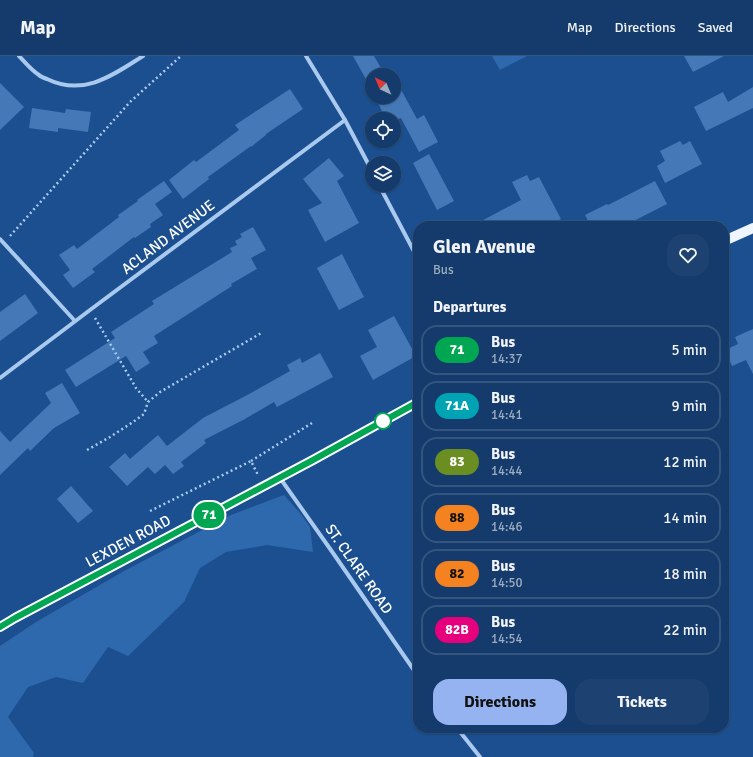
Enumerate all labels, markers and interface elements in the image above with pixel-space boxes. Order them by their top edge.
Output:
text: Map [20,16,56,40]
text: Map [567,19,593,36]
text: Directions [615,19,676,36]
text: Saved [698,19,733,36]
north arrow [365,68,401,104]
map controls [365,68,401,192]
button: locate [365,112,401,148]
button: layers [365,156,401,192]
street label: ACLAND AVENUE [118,196,218,278]
button: heart [667,234,709,276]
text: Glen Avenue [433,235,536,259]
text: Bus [433,262,454,278]
text: Departures [433,298,506,316]
text: Bus [491,333,515,351]
text: 71 [449,341,465,358]
text: 5 min [671,341,707,359]
text: 14:37 [491,351,523,367]
text: Bus [491,389,515,407]
text: 71A [445,397,469,414]
text: 9 min [671,397,707,415]
text: 14:41 [491,407,523,423]
unlabelled marker [374,412,392,430]
text: Bus [491,445,515,463]
text: 83 [449,453,465,470]
text: 12 min [663,453,707,471]
text: 14:44 [491,463,523,479]
text: Bus [491,501,515,519]
line badge: 71 [191,502,227,528]
text: 71 [201,506,217,523]
text: 88 [449,509,465,526]
text: 14 min [663,509,707,527]
street label: LEXDEN ROAD [82,511,174,571]
text: 14:46 [491,519,523,535]
street label: ST. CLARE ROAD [321,521,397,617]
text: Bus [491,557,515,575]
text: 82 [449,565,465,582]
text: 18 min [663,565,707,583]
text: 14:50 [491,575,523,591]
text: Bus [491,613,515,631]
text: 82B [445,621,469,638]
text: 22 min [663,621,707,639]
text: 14:54 [491,631,523,647]
button: Directions [433,679,567,725]
button: Tickets [575,679,709,725]

